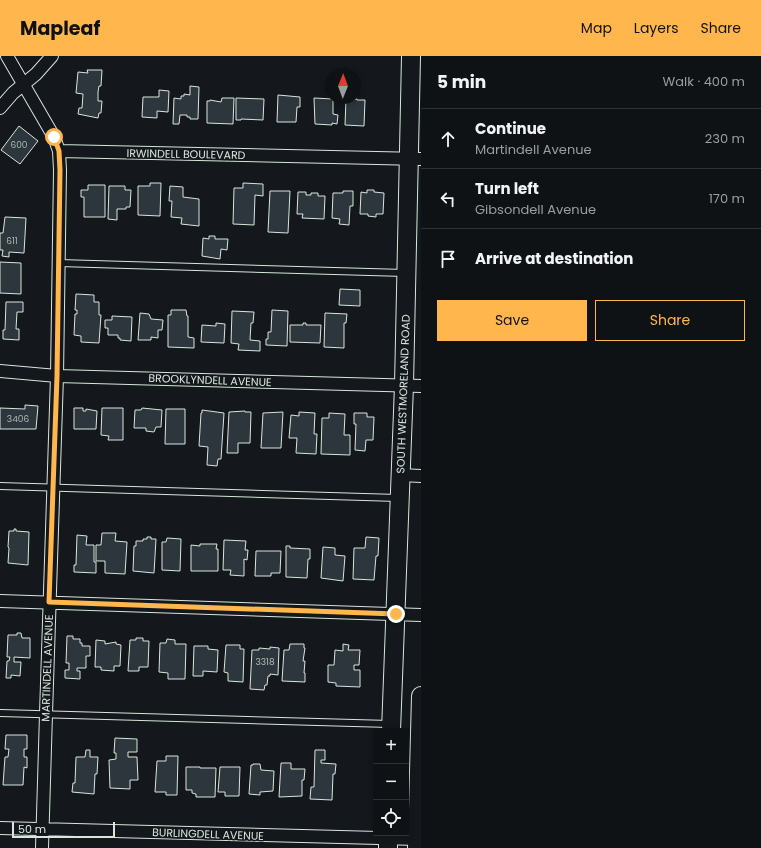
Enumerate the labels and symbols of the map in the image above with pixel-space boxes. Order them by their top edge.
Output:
north arrow [325,68,361,104]
route start [45,128,63,146]
house number: 600 [10,139,28,151]
street label: IRWINDELL BOULEVARD [126,145,246,163]
house number: 611 [6,235,18,247]
street label: SOUTH WESTMORELAND ROAD [392,314,414,474]
street label: BROOKLYNDELL AVENUE [148,370,272,390]
house number: 3406 [7,413,29,425]
route end [387,605,405,623]
street label: MARTINDELL AVENUE [37,614,57,722]
house number: 3318 [255,656,275,668]
scale bar [12,820,115,839]
street label: BURLINGDELL AVENUE [152,824,264,844]

